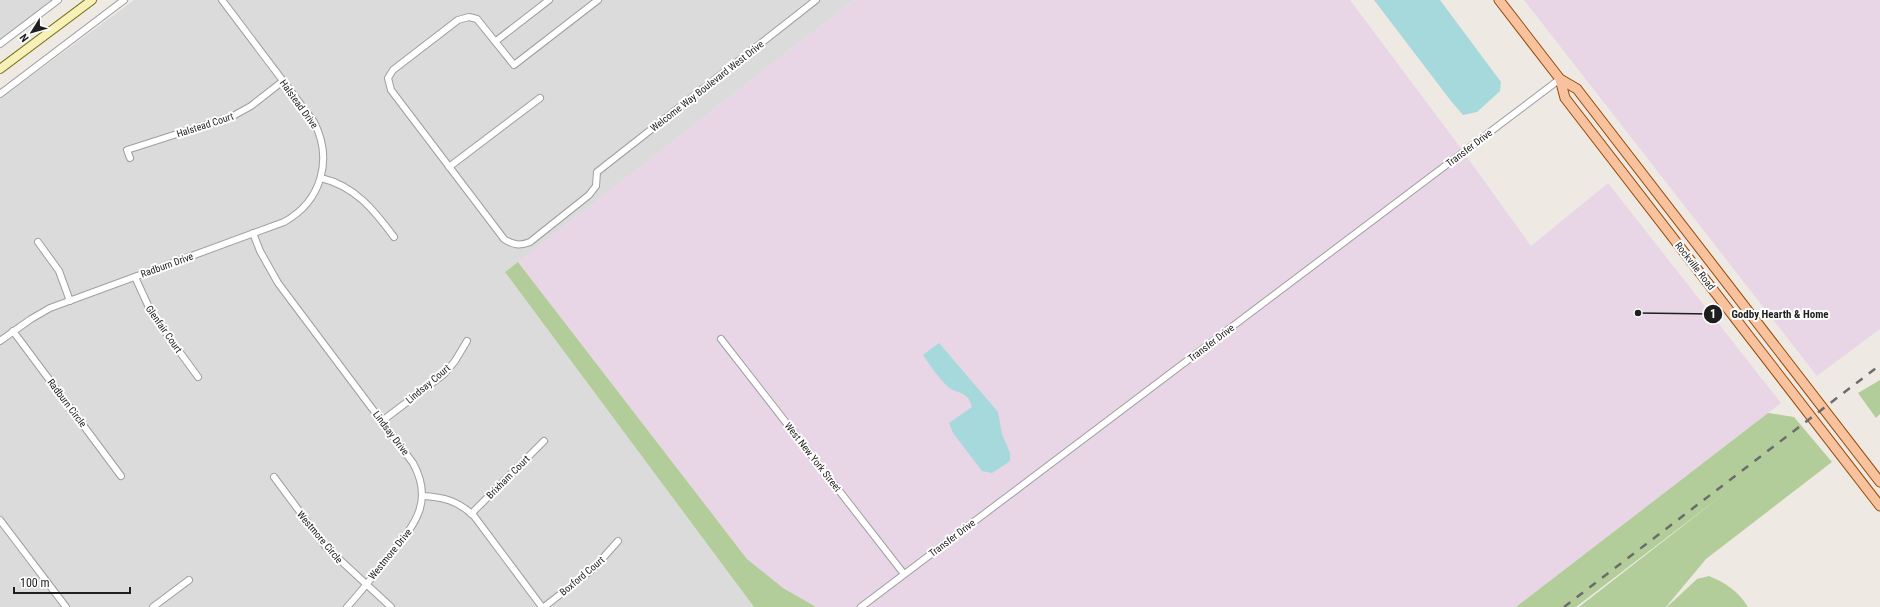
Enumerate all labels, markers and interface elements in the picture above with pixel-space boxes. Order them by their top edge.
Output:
north arrow [12,12,52,52]
text: N [17,31,32,44]
street label: Welcome Way Boulevard West Drive [648,38,766,134]
street label: Halstead Drive [278,78,321,131]
street label: Halstead Court [175,111,235,139]
street label: Transfer Drive [1444,127,1494,169]
street label: Rockville Road [1673,240,1717,292]
street label: Radburn Drive [139,250,195,280]
callout: Godby Hearth & Home [1703,302,1836,325]
street label: Glenfair Court [144,303,184,355]
text: 1 [1710,307,1716,321]
text: Godby Hearth & Home [1731,308,1829,321]
street label: Transfer Drive [1186,322,1236,364]
street label: Lindsay Court [404,362,452,406]
street label: Radburn Circle [45,377,89,430]
street label: Lindsay Drive [371,409,411,458]
street label: West New York Street [783,420,843,494]
street label: Brixham Court [484,453,532,501]
street label: Westmore Circle [295,509,345,566]
street label: Transfer Drive [927,517,977,559]
street label: Westmore Drive [366,526,414,582]
street label: Boxford Court [557,554,607,598]
scale bar [14,569,130,595]
text: 100 m [20,576,50,590]

